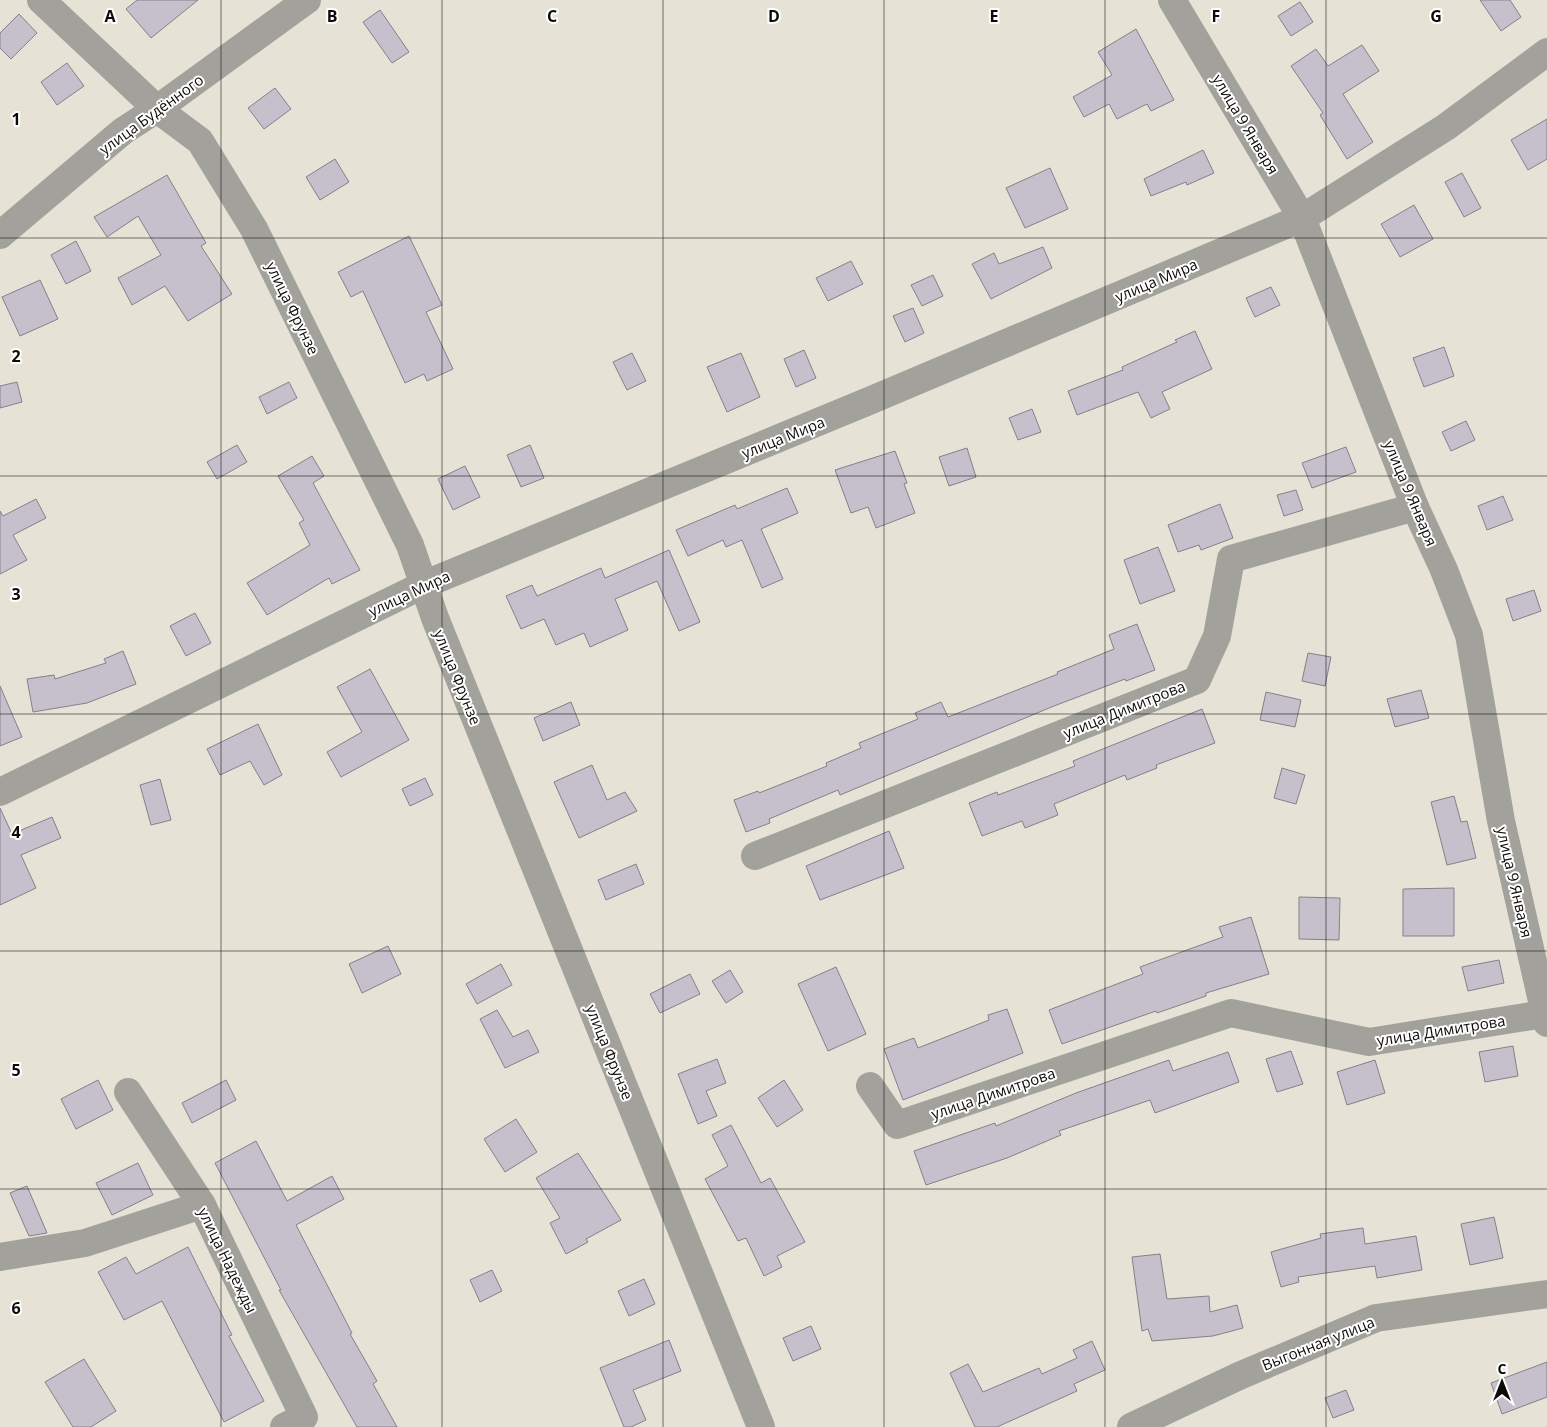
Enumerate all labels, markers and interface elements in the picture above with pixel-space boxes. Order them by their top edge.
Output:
text: A [104,5,116,27]
text: B [327,5,337,27]
text: C [547,5,557,27]
text: D [768,5,780,27]
text: E [990,5,999,27]
text: F [1212,5,1220,27]
text: G [1430,5,1442,27]
street label: улица Будённого [95,69,207,159]
street label: улица 9 Января [1208,70,1284,178]
text: 1 [11,108,21,130]
street label: улица Мира [1112,254,1200,306]
street label: улица Фрунзе [262,258,324,358]
text: 2 [11,345,21,367]
street label: улица Мира [739,411,827,463]
street label: улица 9 Января [1380,437,1442,549]
street label: улица Мира [365,565,453,621]
text: 3 [11,583,21,605]
street label: улица Фрунзе [430,626,486,728]
street label: улица Димитрова [1060,675,1188,743]
text: 4 [11,821,21,843]
street label: улица 9 Января [1493,825,1537,939]
street label: улица Фрунзе [582,1001,638,1103]
street label: улица Димитрова [1375,1010,1507,1050]
text: 5 [11,1059,21,1081]
street label: улица Димитрова [928,1062,1058,1124]
street label: улица Надежды [194,1204,262,1316]
text: 6 [11,1297,21,1319]
street label: Выгонная улица [1259,1311,1377,1375]
north arrow [1477,1357,1527,1407]
text: С [1498,1359,1507,1378]

